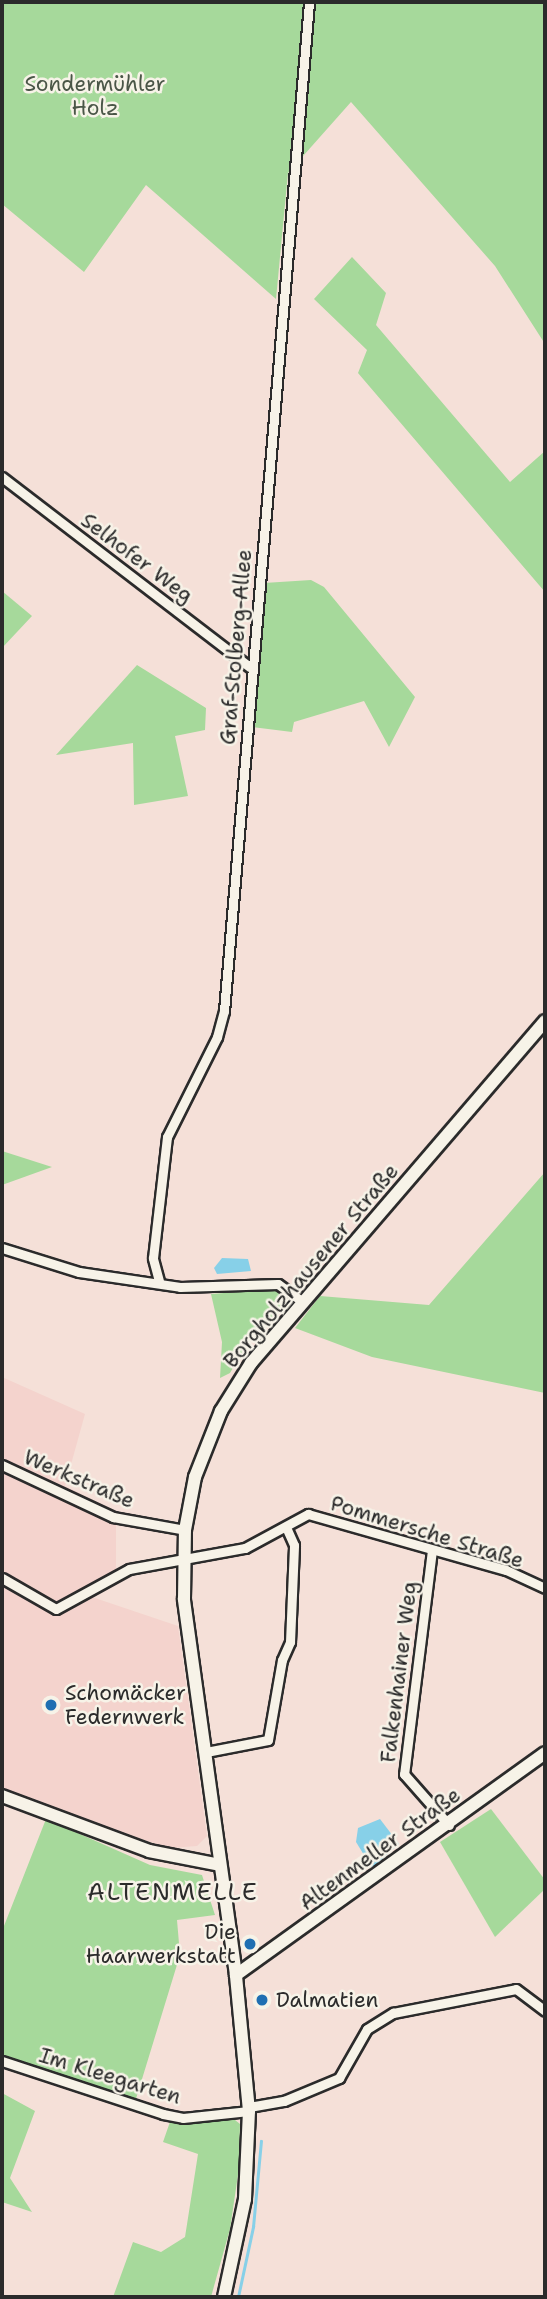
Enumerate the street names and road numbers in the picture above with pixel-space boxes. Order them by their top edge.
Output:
street label: Selhofer Weg [76,508,198,608]
street label: Graf-Stolberg-Allee [215,548,257,746]
street label: Borgholzhausener Straße [218,1159,404,1373]
street label: Werkstraße [20,1444,138,1514]
street label: Pommersche Straße [327,1491,527,1573]
street label: Falkenhainer Weg [375,1580,423,1764]
street label: Altenmeller Straße [295,1782,465,1916]
street label: Im Kleegarten [36,2042,184,2110]

